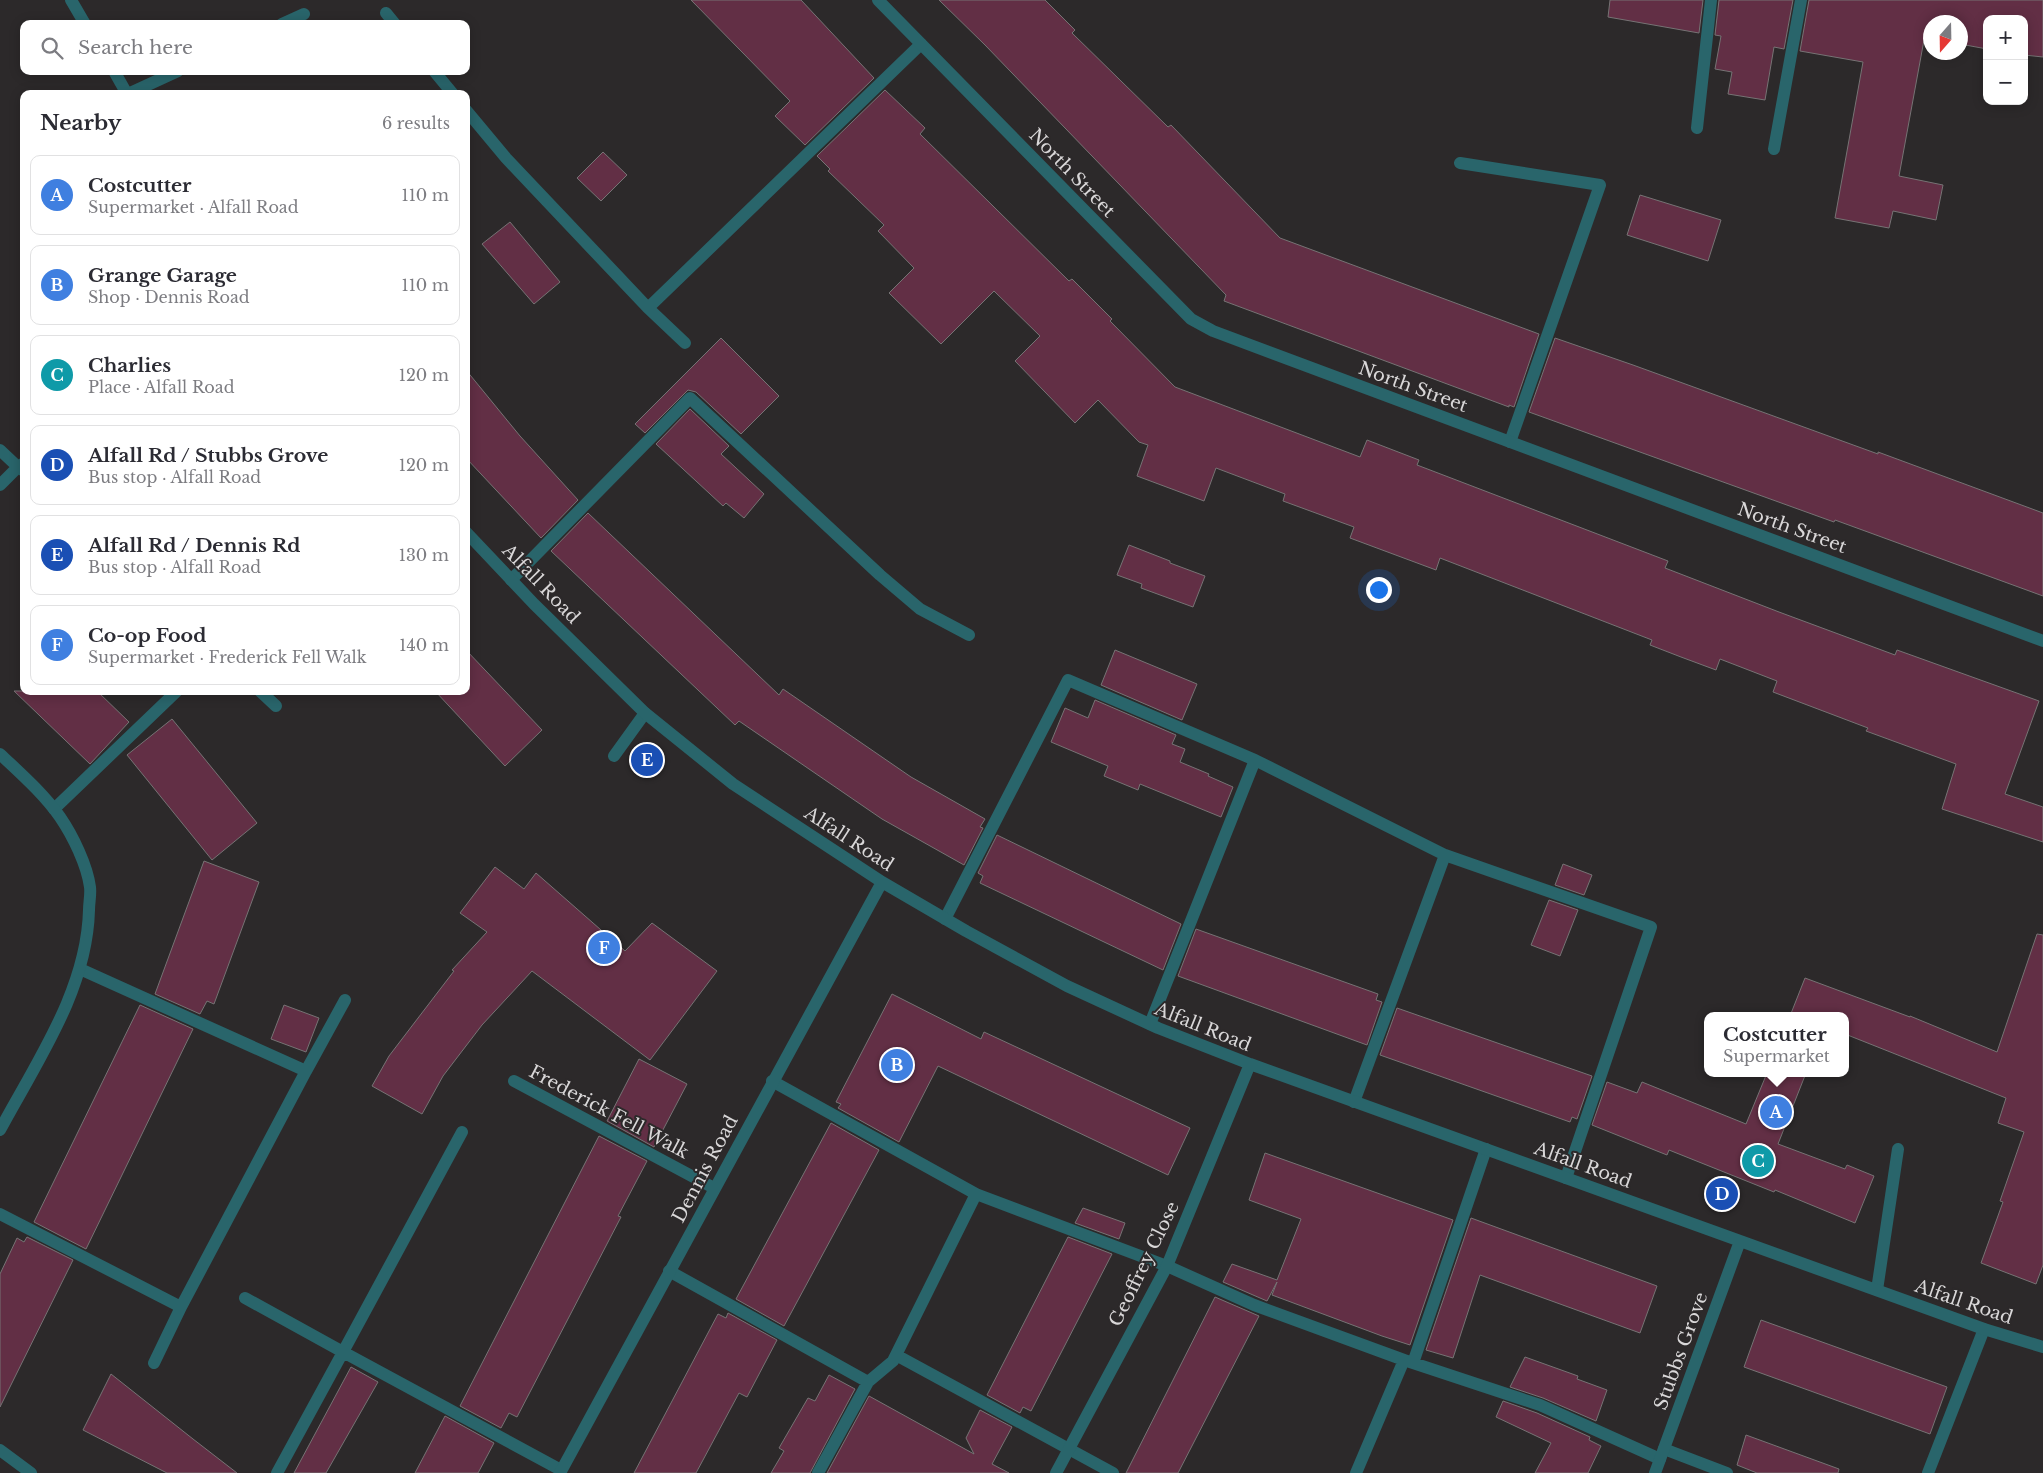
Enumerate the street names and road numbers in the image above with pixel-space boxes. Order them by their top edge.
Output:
street label: North Street [1024,124,1120,222]
street label: North Street [1355,357,1471,417]
street label: North Street [1734,498,1850,558]
street label: Alfall Road [497,539,584,628]
street label: Alfall Road [799,801,898,876]
street label: Alfall Road [1151,997,1254,1056]
street label: Frederick Fell Walk [525,1061,693,1163]
street label: Dennis Road [667,1112,743,1226]
street label: Alfall Road [1530,1137,1635,1193]
street label: Geoffrey Close [1104,1198,1184,1330]
street label: Alfall Road [1911,1275,2016,1329]
street label: Stubbs Grove [1650,1289,1712,1413]

